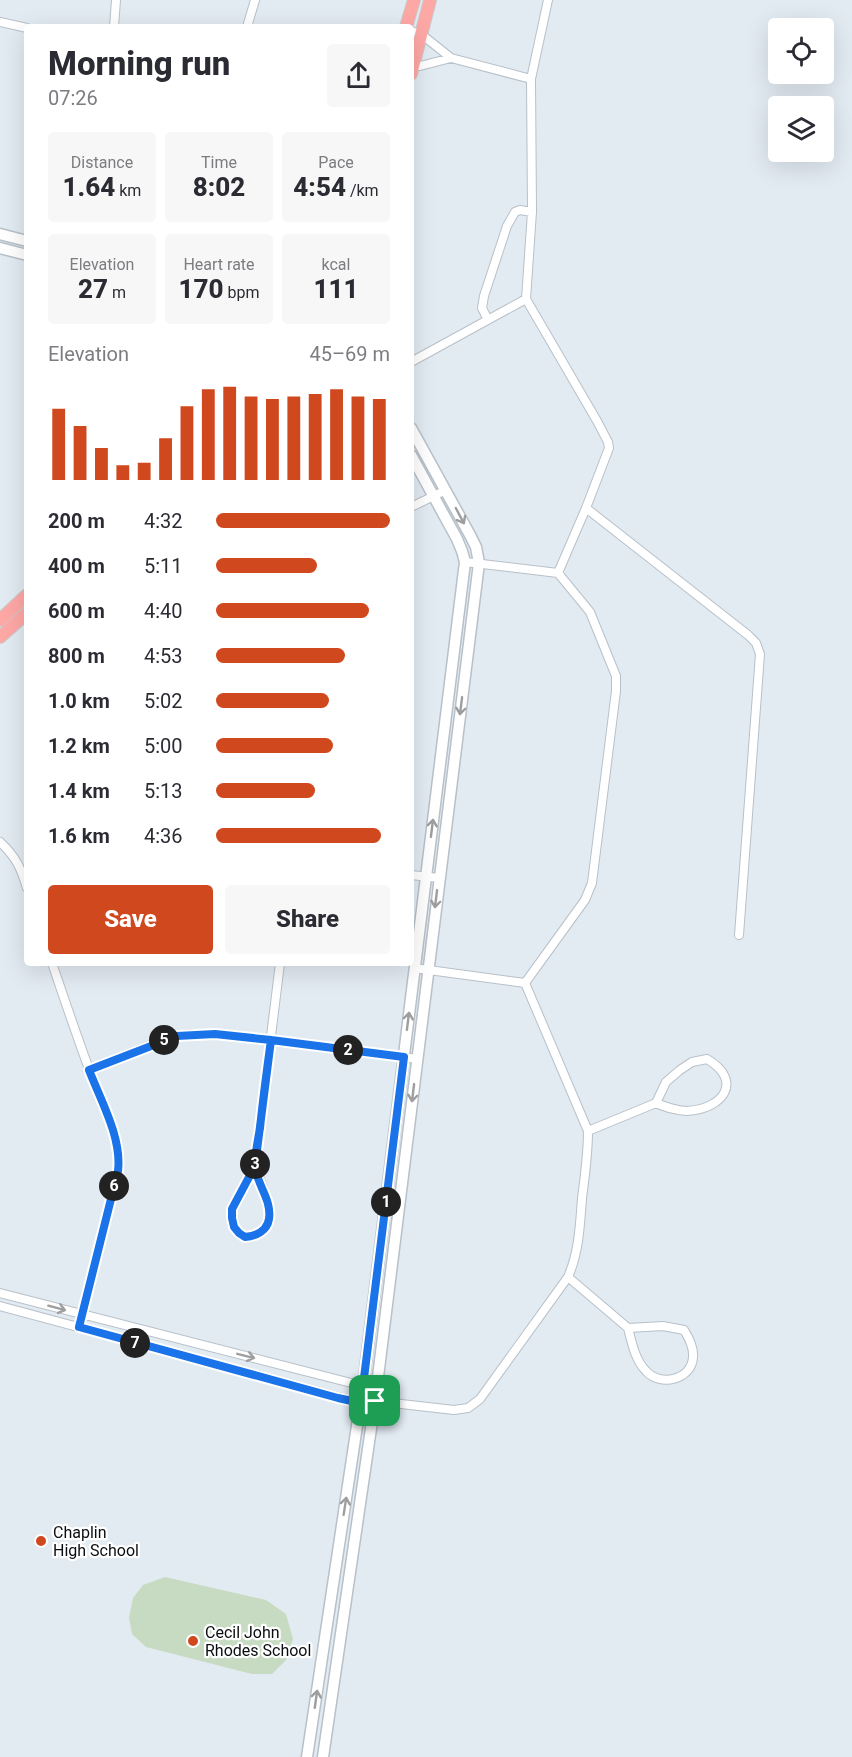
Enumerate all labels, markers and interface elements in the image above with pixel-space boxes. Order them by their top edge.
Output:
map controls [768,18,834,162]
button: locate [768,18,834,84]
text: Morning run [48,44,230,83]
button: share [327,44,390,107]
text: 07:26 [48,86,98,110]
button: layers [768,96,834,162]
text: Distance [71,153,133,172]
text: Time [201,153,237,172]
text: Pace [318,153,354,172]
text: 1.64 [63,172,115,202]
text: 8:02 [193,172,245,202]
text: 4:54 [293,172,346,202]
text: km [115,181,141,200]
text: /km [346,181,379,200]
text: Elevation [70,255,134,274]
text: Heart rate [183,255,255,274]
text: kcal [322,255,350,274]
text: 27 [78,274,108,304]
text: 170 [179,274,224,304]
text: 111 [314,274,358,304]
text: m [108,283,126,302]
text: bpm [224,283,259,302]
text: Elevation [48,342,129,366]
text: 45–69 m [309,342,390,366]
one-way arrow [455,506,466,524]
text: 200 m [48,509,105,533]
text: 4:32 [144,509,183,533]
text: 400 m [48,554,105,578]
text: 5:11 [144,554,183,578]
text: 600 m [48,599,105,623]
text: 4:40 [144,599,183,623]
text: 800 m [48,644,105,668]
text: 4:53 [144,644,183,668]
text: 1.0 km [48,689,110,713]
text: 5:02 [144,689,183,713]
one-way arrow [455,695,466,715]
text: 1.2 km [48,734,110,758]
text: 5:00 [144,734,183,758]
text: 1.4 km [48,779,110,803]
text: 5:13 [144,779,183,803]
one-way arrow [427,819,438,838]
text: 1.6 km [48,824,110,848]
text: 4:36 [144,824,183,848]
button: Save [48,885,213,954]
button: Share [225,885,390,954]
one-way arrow [430,889,441,908]
one-way arrow [403,1012,414,1032]
pin: 5 [149,1025,179,1055]
text: 5 [159,1030,169,1049]
pin: 2 [333,1035,363,1065]
text: 2 [343,1040,353,1059]
one-way arrow [408,1082,419,1102]
pin: 3 [240,1149,270,1179]
text: 3 [250,1154,260,1173]
pin: 6 [99,1171,129,1201]
text: 6 [109,1176,119,1195]
pin: 1 [371,1187,401,1217]
text: 1 [381,1192,391,1211]
one-way arrow [47,1303,66,1314]
pin: 7 [120,1328,150,1358]
text: 7 [130,1333,140,1352]
one-way arrow [236,1351,255,1363]
pin [349,1375,400,1426]
icon: arrive [358,1384,391,1417]
one-way arrow [339,1497,350,1517]
place label: Chaplin High School [53,1523,139,1560]
marker: Chaplin High School [34,1534,48,1548]
place label: Cecil John Rhodes School [205,1623,311,1660]
marker: Cecil John Rhodes School [186,1634,200,1648]
one-way arrow [310,1690,321,1709]

